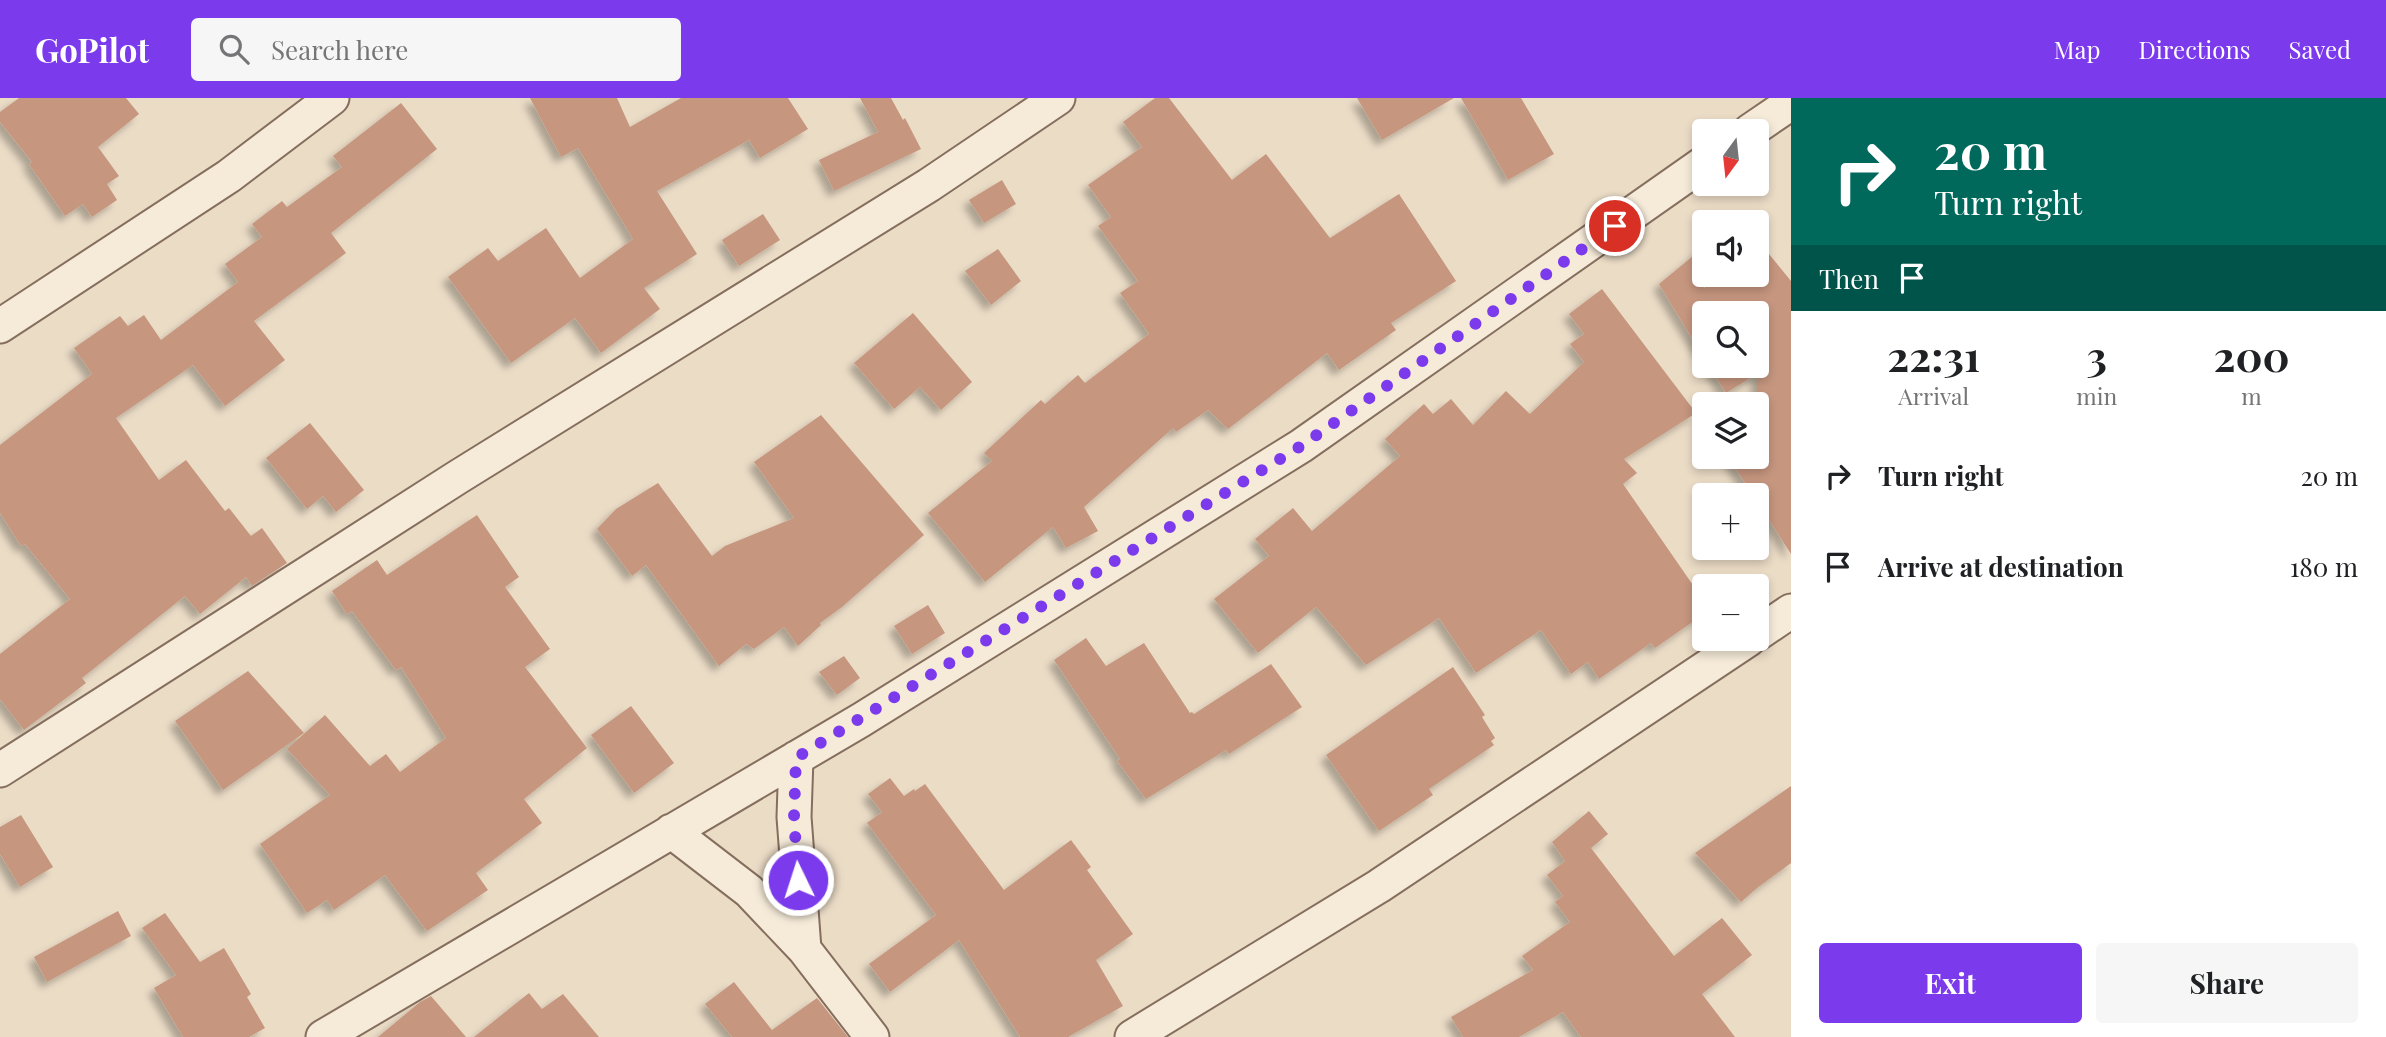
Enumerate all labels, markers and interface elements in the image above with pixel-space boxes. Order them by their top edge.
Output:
search box [191,18,681,81]
text: GoPilot [35,27,149,71]
icon: search [215,30,253,68]
text: Search here [271,32,408,67]
text: Map [2054,33,2100,65]
text: Directions [2138,33,2251,65]
text: Saved [2289,33,2351,65]
text: 20 m [1934,117,2047,182]
north arrow [1692,119,1769,196]
map controls [1692,119,1769,651]
icon: right [1819,126,1910,217]
text: Turn right [1934,180,2082,223]
pin [1585,196,1645,256]
icon: arrive [1596,207,1634,245]
button: sound [1692,210,1769,287]
icon: arrive [1893,259,1931,297]
text: Then [1819,261,1879,296]
button: search [1692,301,1769,378]
text: 22:31 [1887,327,1980,383]
text: 3 [2087,327,2107,383]
text: 200 [2214,327,2290,383]
text: Arrival [1898,380,1969,411]
text: min [2076,380,2117,411]
text: m [2241,380,2262,411]
button: layers [1692,392,1769,469]
icon: right [1819,457,1857,495]
text: Turn right [1878,458,2004,493]
text: 20 m [2300,458,2358,493]
button: + [1692,483,1769,560]
icon: arrive [1819,548,1857,586]
text: Arrive at destination [1878,549,2124,584]
text: 180 m [2290,549,2358,584]
button: − [1692,574,1769,651]
position arrow [761,843,835,917]
button: Exit [1819,943,2082,1023]
button: Share [2096,943,2358,1023]

